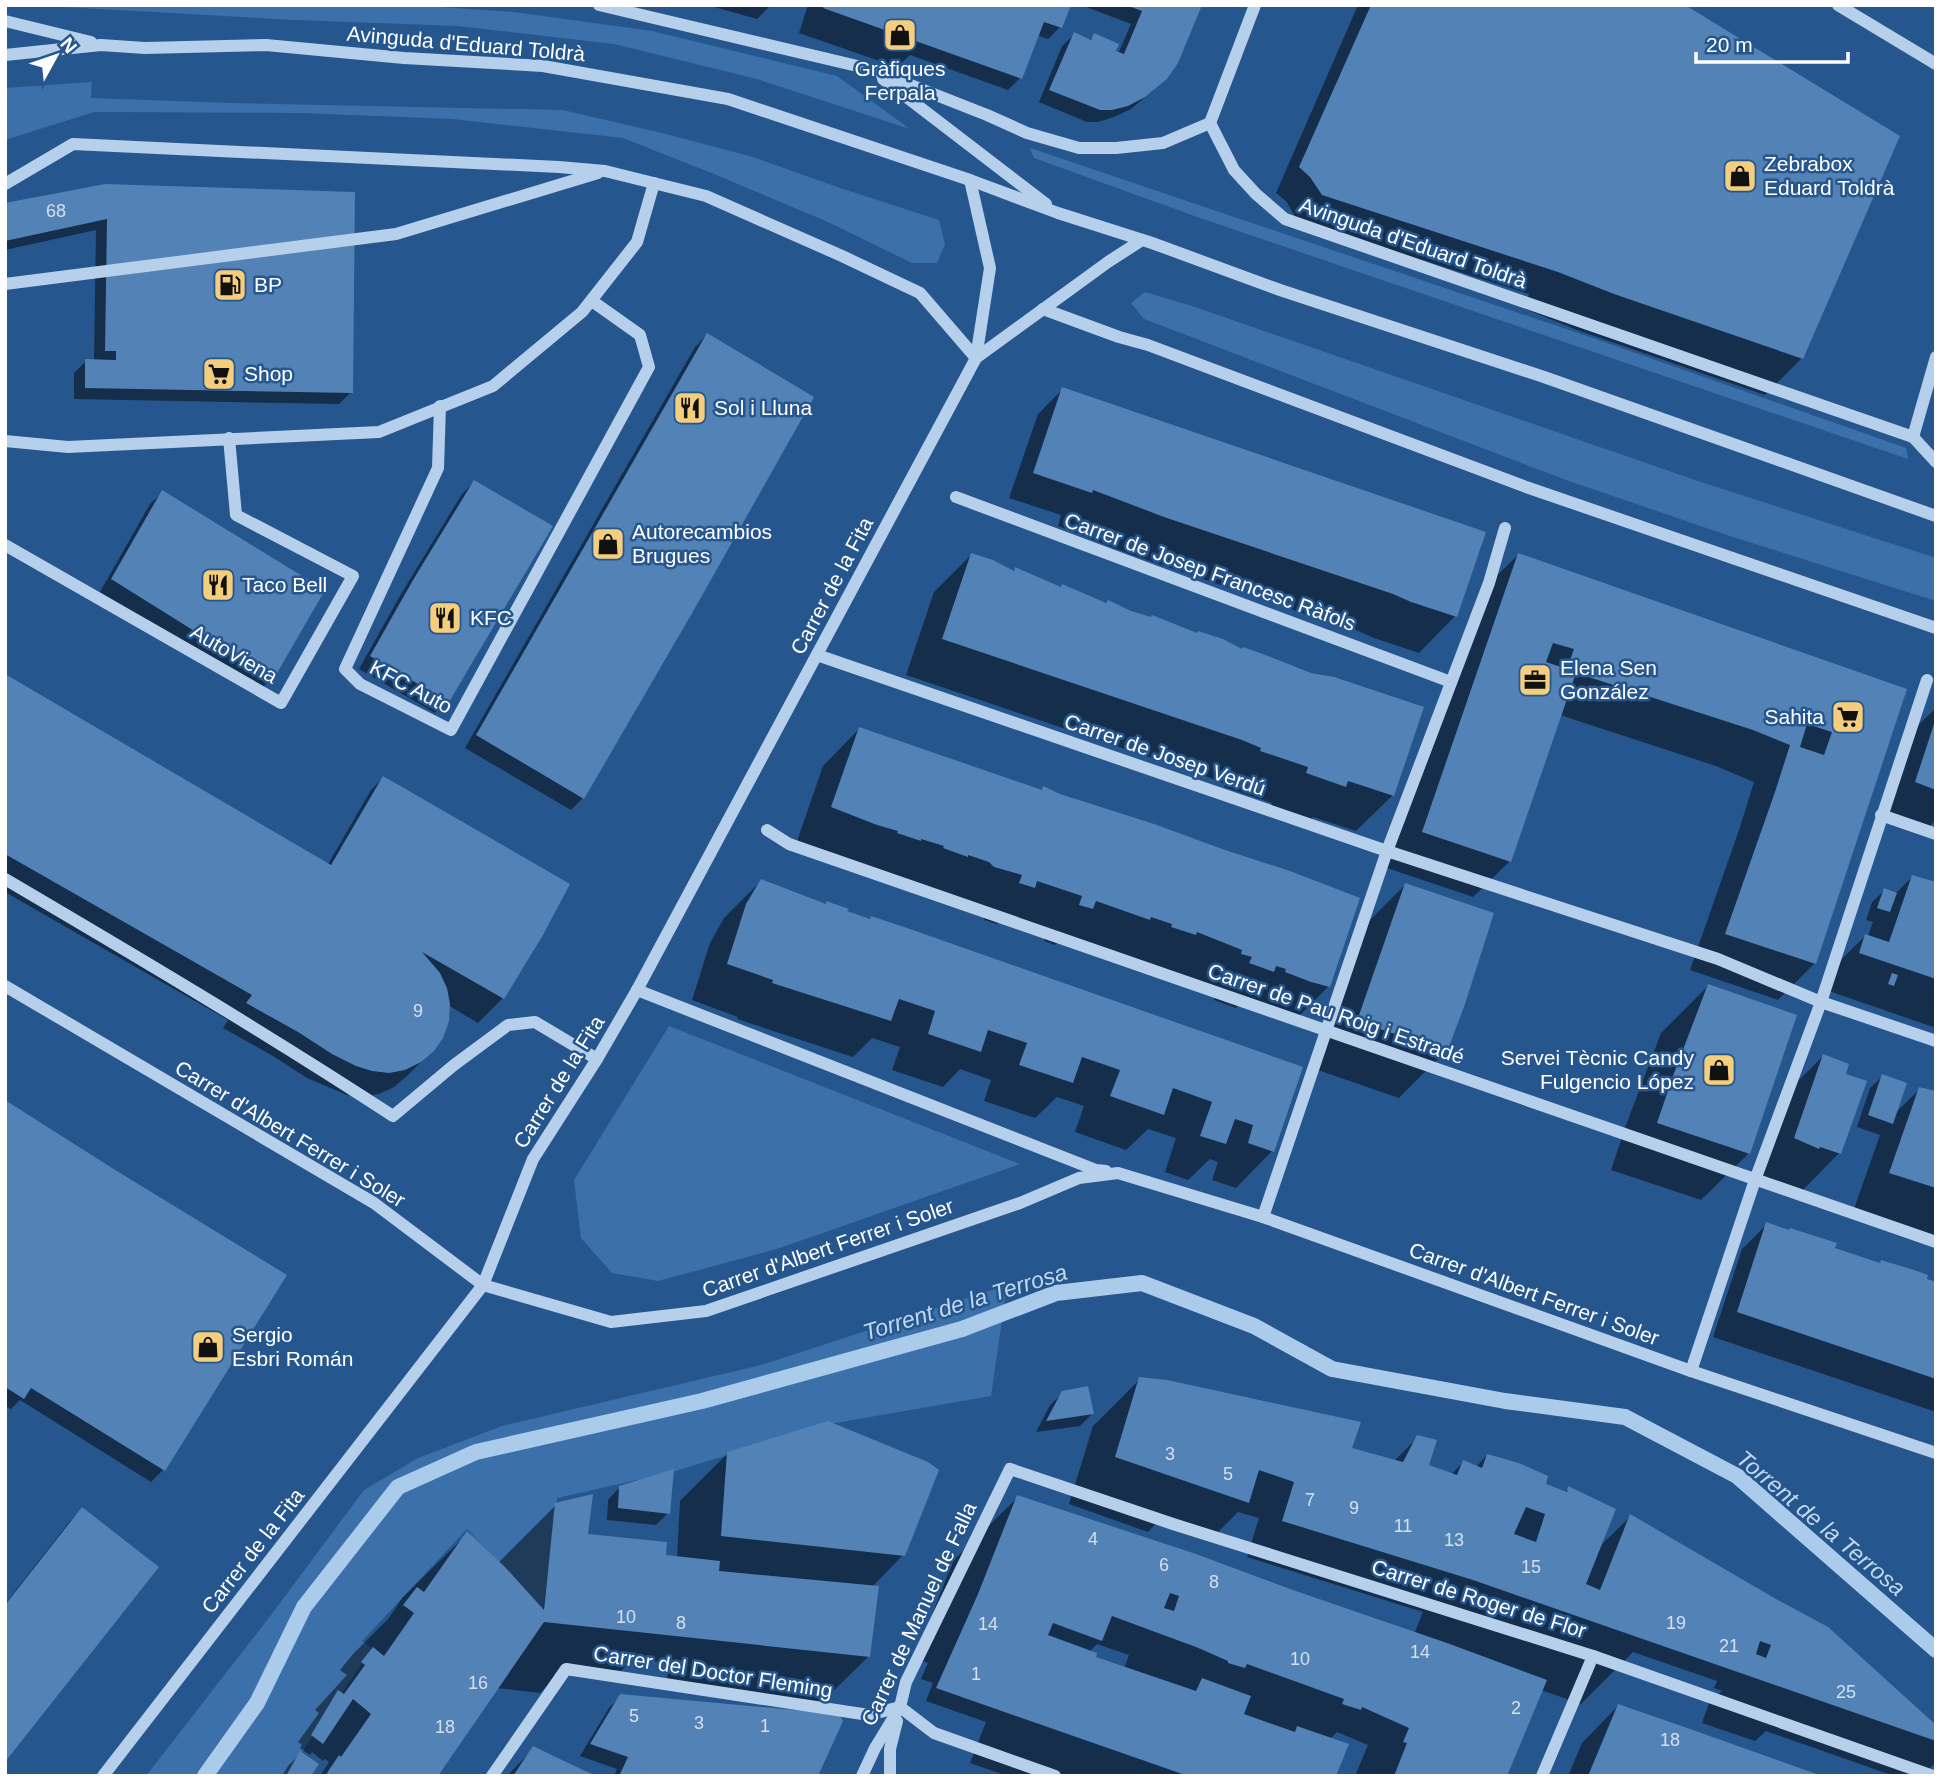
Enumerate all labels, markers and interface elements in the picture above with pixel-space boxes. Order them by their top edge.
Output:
shop icon: Gràfiques Ferpala [881,16,919,54]
north arrow [21,21,91,91]
scale bar [1696,21,1848,65]
street label: Avinguda d'Eduard Toldrà [346,22,586,65]
text: N [56,33,81,57]
text: 20 m [1706,33,1753,56]
place label: Gràfiques Ferpala [854,57,946,104]
place label: Zebrabox Eduard Toldrà [1764,152,1895,199]
shop icon: Zebrabox Eduard Toldrà [1721,157,1759,195]
street label: Avinguda d'Eduard Toldrà [1296,193,1530,292]
house number: 68 [46,201,66,221]
fuel station icon: BP [211,266,249,304]
place label: BP [254,273,282,296]
supermarket icon: Shop [200,355,238,393]
place label: Shop [244,362,293,385]
restaurant icon: Sol i Lluna [671,389,709,427]
place label: Sol i Lluna [714,396,812,419]
street label: Carrer de Josep Francesc Ràfols [1061,508,1359,635]
street label: Carrer de la Fita [786,513,877,658]
place label: Autorecambios Brugues [632,520,772,567]
shop icon: Autorecambios Brugues [589,525,627,563]
restaurant icon: Taco Bell [199,566,237,604]
place label: Taco Bell [242,573,327,596]
restaurant icon: KFC [426,599,464,637]
place label: KFC [470,606,512,629]
street label: AutoViena [187,619,282,688]
street label: KFC Auto [366,655,456,718]
place label: Elena Sen González [1560,656,1657,703]
office icon: Elena Sen González [1516,661,1554,699]
supermarket icon: Sahita [1829,698,1867,736]
place label: Sahita [1764,705,1824,728]
street label: Carrer de Josep Verdú [1062,709,1269,800]
street label: Carrer de Pau Roig i Estradé [1205,959,1467,1068]
house number: 9 [413,1001,423,1021]
street label: Carrer de la Fita [509,1011,609,1152]
place label: Servei Tècnic Candy Fulgencio López [1501,1046,1694,1093]
shop icon: Servei Tècnic Candy Fulgencio López [1700,1051,1738,1089]
street label: Carrer d'Albert Ferrer i Soler [171,1056,409,1211]
street label: Carrer d'Albert Ferrer i Soler [699,1194,957,1301]
street label: Carrer d'Albert Ferrer i Soler [1406,1238,1662,1350]
water label: Torrent de la Terrosa [860,1259,1070,1345]
place label: Sergio Esbri Román [232,1323,353,1370]
shop icon: Sergio Esbri Román [189,1328,227,1366]
house number: 3 [1165,1444,1175,1464]
water label: Torrent de la Terrosa [1732,1445,1910,1601]
house number: 5 [1223,1464,1233,1484]
street label: Carrer de la Fita [197,1484,309,1618]
house number: 7 [1305,1490,1315,1510]
street label: Carrer de Manuel de Falla [857,1498,981,1729]
house number: 9 [1349,1498,1359,1518]
house number: 11 [1394,1516,1412,1536]
house number: 4 [1088,1529,1098,1549]
house number: 13 [1444,1530,1464,1550]
house number: 6 [1159,1555,1169,1575]
street label: Carrer de Roger de Flor [1369,1555,1589,1642]
house number: 15 [1521,1557,1541,1577]
house number: 8 [1209,1572,1219,1592]
house number: 10 [616,1607,636,1627]
house number: 8 [676,1613,686,1633]
house number: 19 [1666,1613,1686,1633]
house number: 14 [978,1614,998,1634]
house number: 21 [1719,1636,1739,1656]
street label: Carrer del Doctor Fleming [592,1641,834,1702]
house number: 14 [1410,1642,1430,1662]
house number: 10 [1290,1649,1310,1669]
house number: 1 [971,1664,981,1684]
house number: 16 [468,1673,488,1693]
house number: 25 [1836,1682,1856,1702]
house number: 2 [1511,1698,1521,1718]
house number: 5 [629,1706,639,1726]
house number: 3 [694,1713,704,1733]
house number: 1 [760,1716,770,1736]
house number: 18 [435,1717,455,1737]
house number: 18 [1660,1730,1680,1750]

